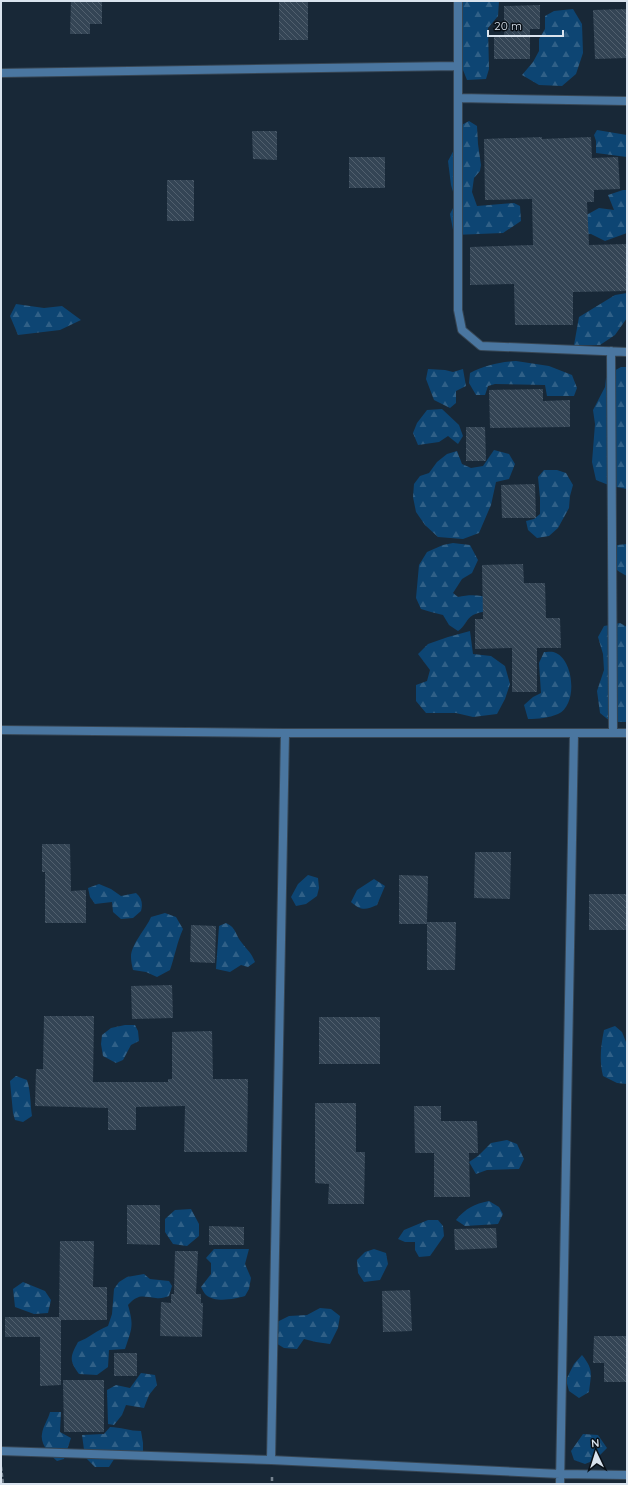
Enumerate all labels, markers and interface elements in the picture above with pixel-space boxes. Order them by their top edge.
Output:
scale bar [488,12,563,38]
text: 20 m [494,18,522,33]
north arrow [576,1433,616,1473]
text: N [591,1436,600,1450]

